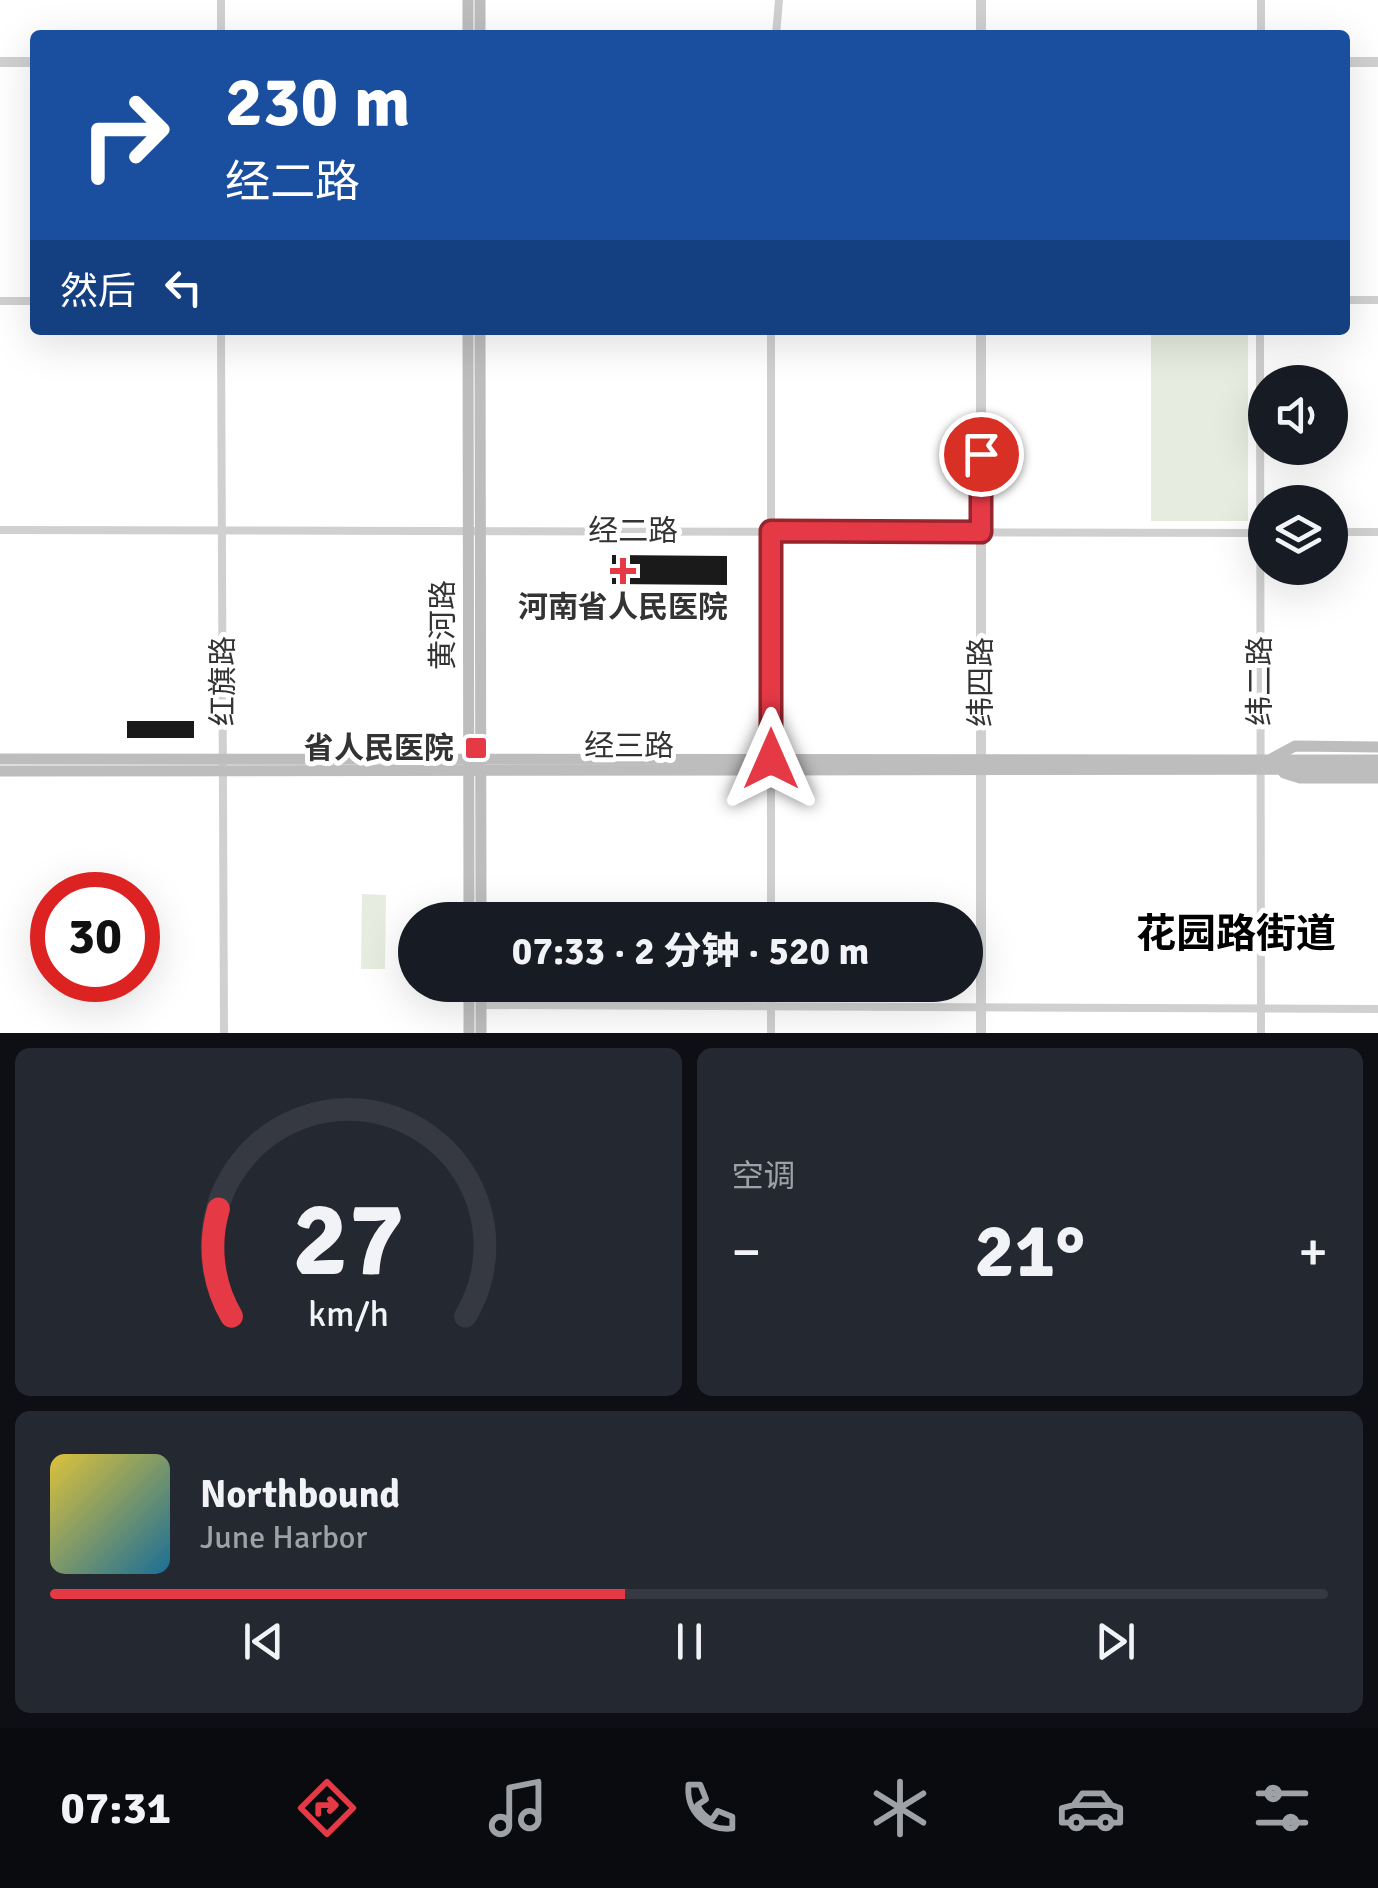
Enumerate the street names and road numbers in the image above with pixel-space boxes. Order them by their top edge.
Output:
street label: 经二路 [588,513,678,550]
street label: 黄河路 [425,580,462,670]
street label: 红旗路 [205,636,242,726]
street label: 纬二路 [1242,636,1279,726]
street label: 纬四路 [963,637,1000,727]
street label: 经三路 [584,728,674,765]

